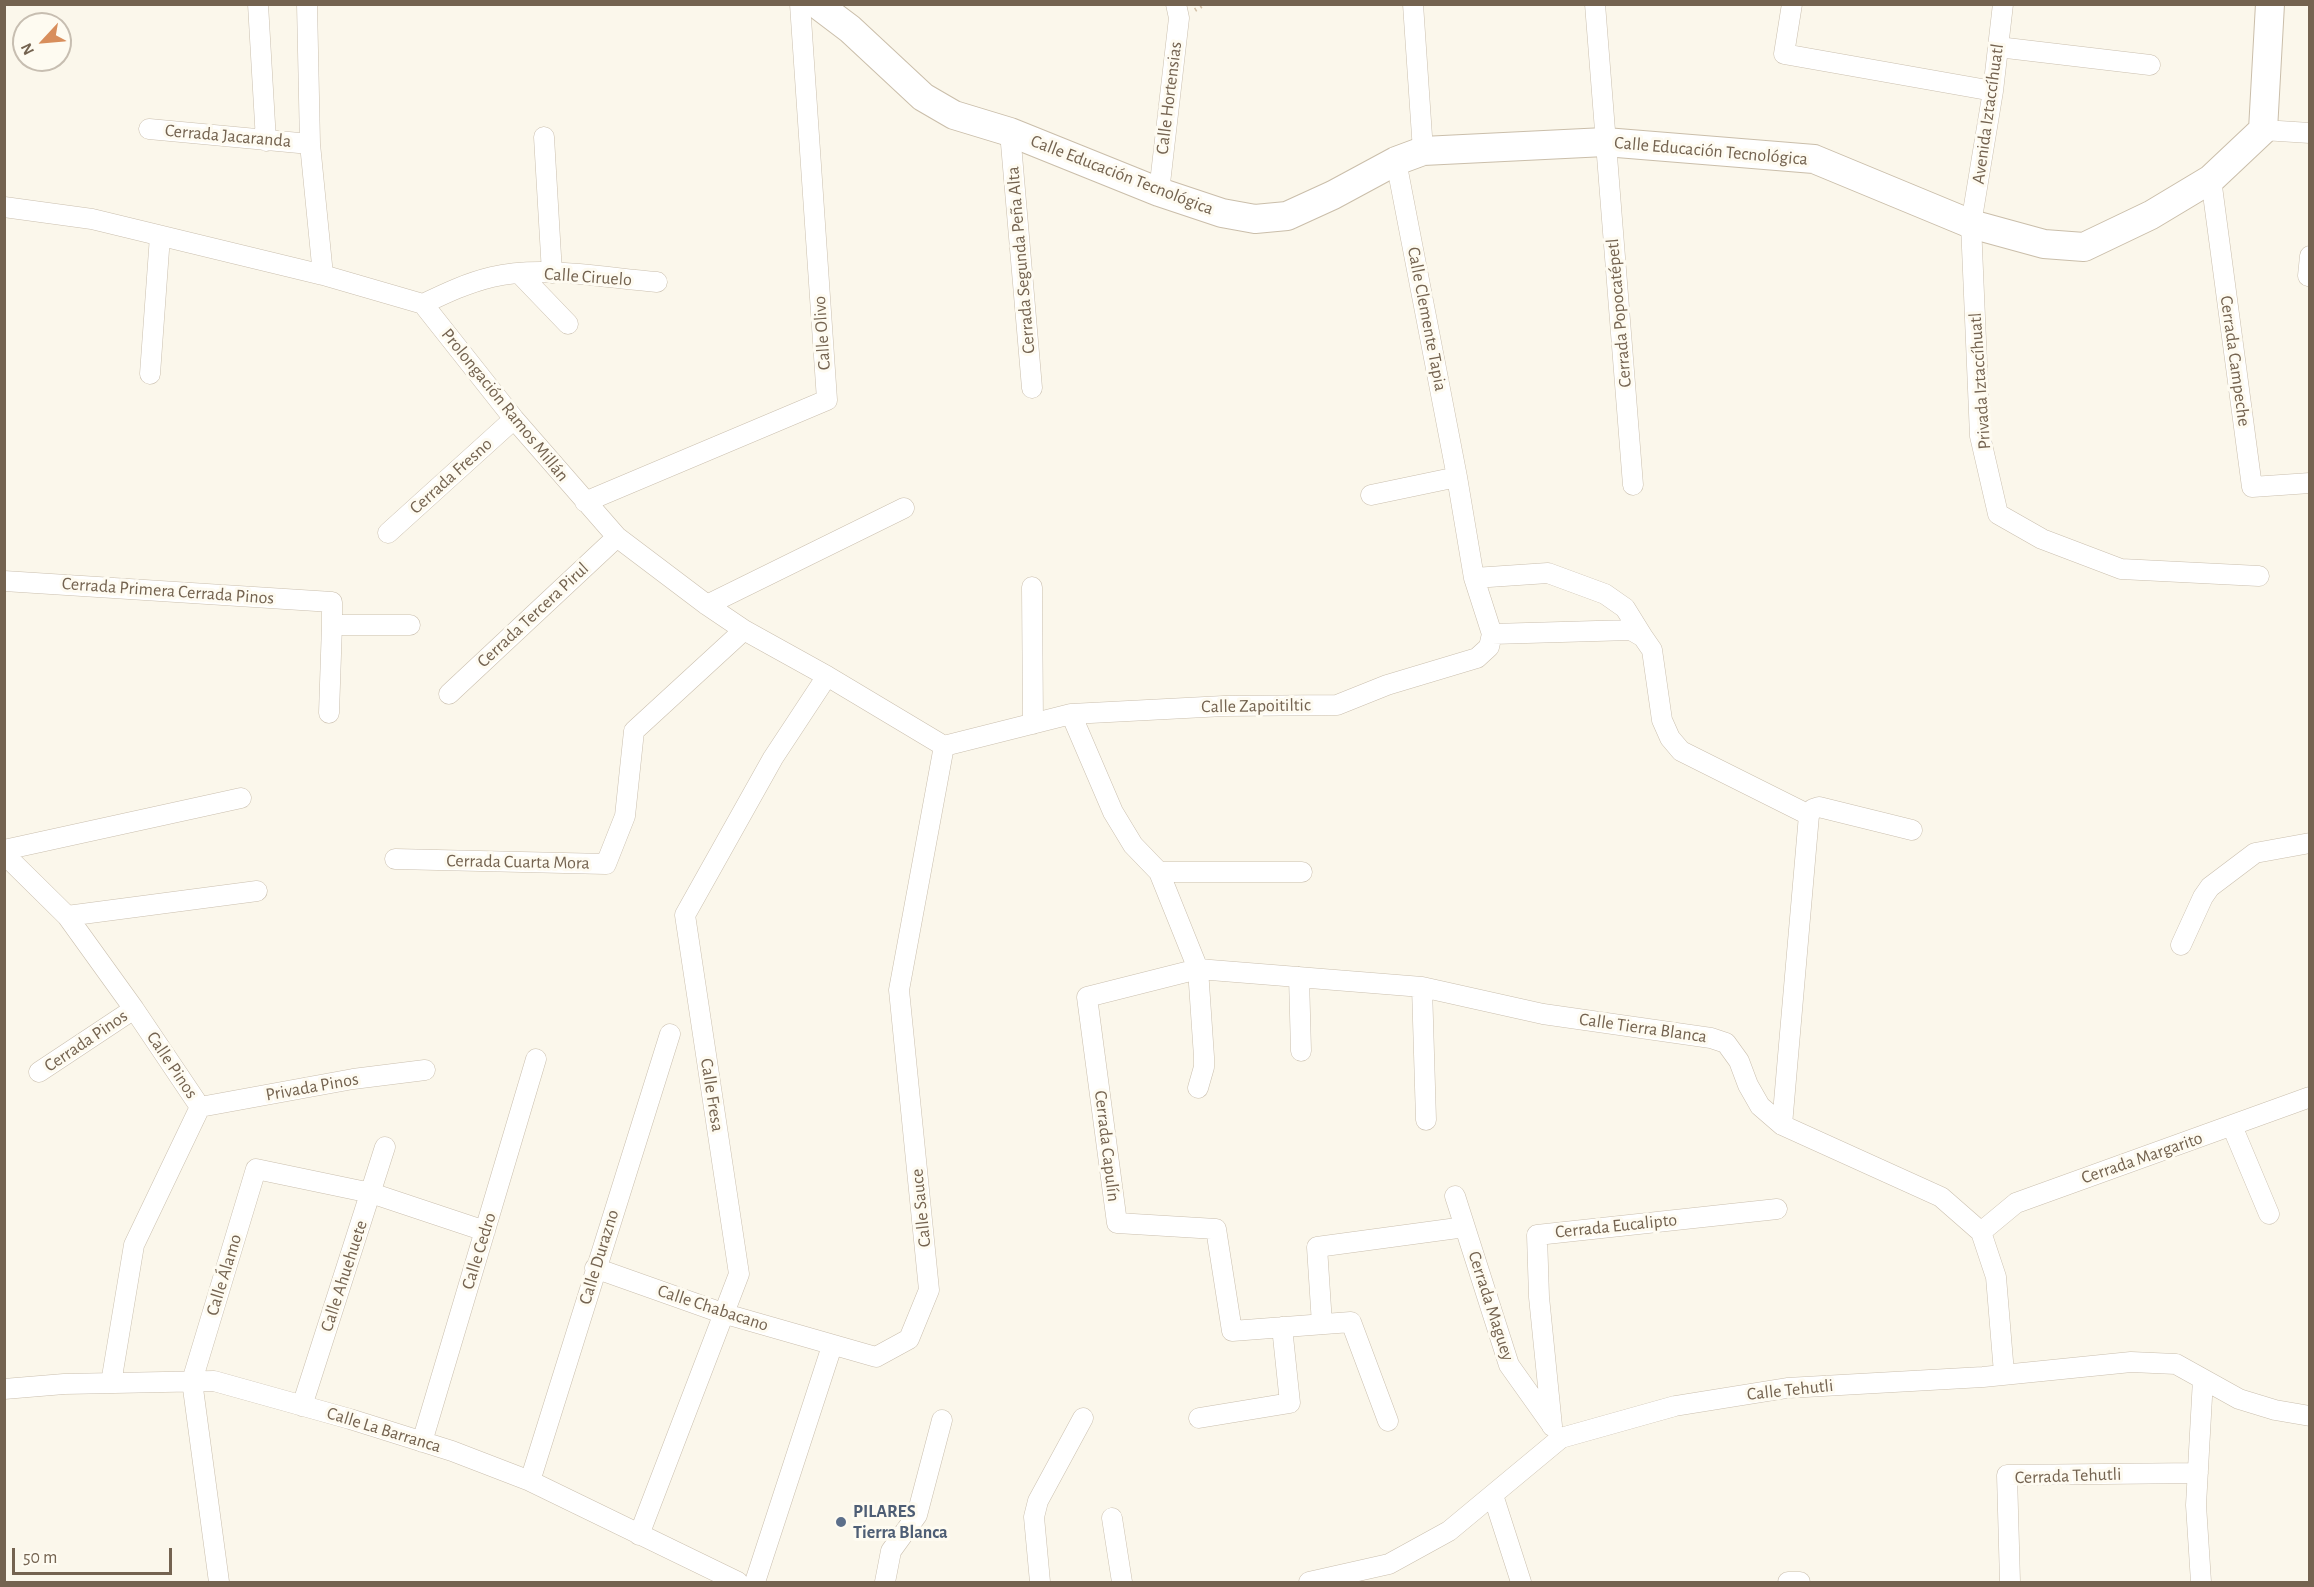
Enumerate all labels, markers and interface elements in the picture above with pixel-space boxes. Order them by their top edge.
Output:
north arrow [12,12,72,72]
street label: Calle Hortensias [1151,40,1187,156]
text: N [18,41,37,58]
street label: Avenida Iztaccíhuatl [1967,42,2009,186]
street label: Cerrada Jacaranda [164,120,292,152]
street label: Calle Educación Tecnológica [1028,130,1216,220]
street label: Calle Educación Tecnológica [1613,132,1809,170]
street label: Cerrada Segunda Peña Alta [1002,165,1040,355]
street label: Cerrada Popocatépetl [1602,238,1636,388]
street label: Calle Clemente Tapia [1402,245,1452,393]
street label: Calle Ciruelo [543,263,633,291]
street label: Cerrada Campeche [2215,294,2255,428]
street label: Calle Olivo [809,295,835,371]
street label: Privada Iztaccíhuatl [1964,312,1996,450]
street label: Prolongación Ramos Millán [437,324,573,486]
street label: Cerrada Fresno [405,433,497,519]
street label: Cerrada Tercera Pirul [473,558,593,672]
street label: Cerrada Primera Cerrada Pinos [61,573,275,609]
street label: Calle Zapoitiltic [1201,694,1311,718]
street label: Cerrada Cuarta Mora [446,850,590,874]
street label: Cerrada Pinos [40,1005,132,1077]
street label: Calle Tierra Blanca [1578,1008,1708,1048]
street label: Calle Pinos [142,1027,202,1103]
street label: Calle Fresa [696,1057,728,1133]
street label: Privada Pinos [264,1068,360,1106]
street label: Cerrada Capulín [1089,1089,1125,1203]
street label: Cerrada Margarito [2079,1127,2205,1189]
street label: Calle Sauce [906,1168,936,1248]
street label: Calle Durazno [574,1207,624,1307]
street label: Cerrada Eucalipto [1554,1209,1678,1243]
street label: Calle Cedro [457,1210,501,1292]
street label: Calle Ahuehuete [316,1218,372,1334]
street label: Calle Álamo [201,1232,247,1318]
street label: Cerrada Maguey [1463,1248,1519,1364]
street label: Calle Chabacano [655,1280,771,1336]
street label: Calle Tehutli [1746,1375,1834,1405]
street label: Calle La Barranca [324,1402,444,1458]
street label: Cerrada Tehutli [2014,1463,2122,1489]
place label: PILARES Tierra Blanca [853,1501,948,1544]
marker: PILARES Tierra Blanca [834,1515,848,1529]
scale bar [15,1536,176,1574]
text: 50 m [23,1549,57,1567]

